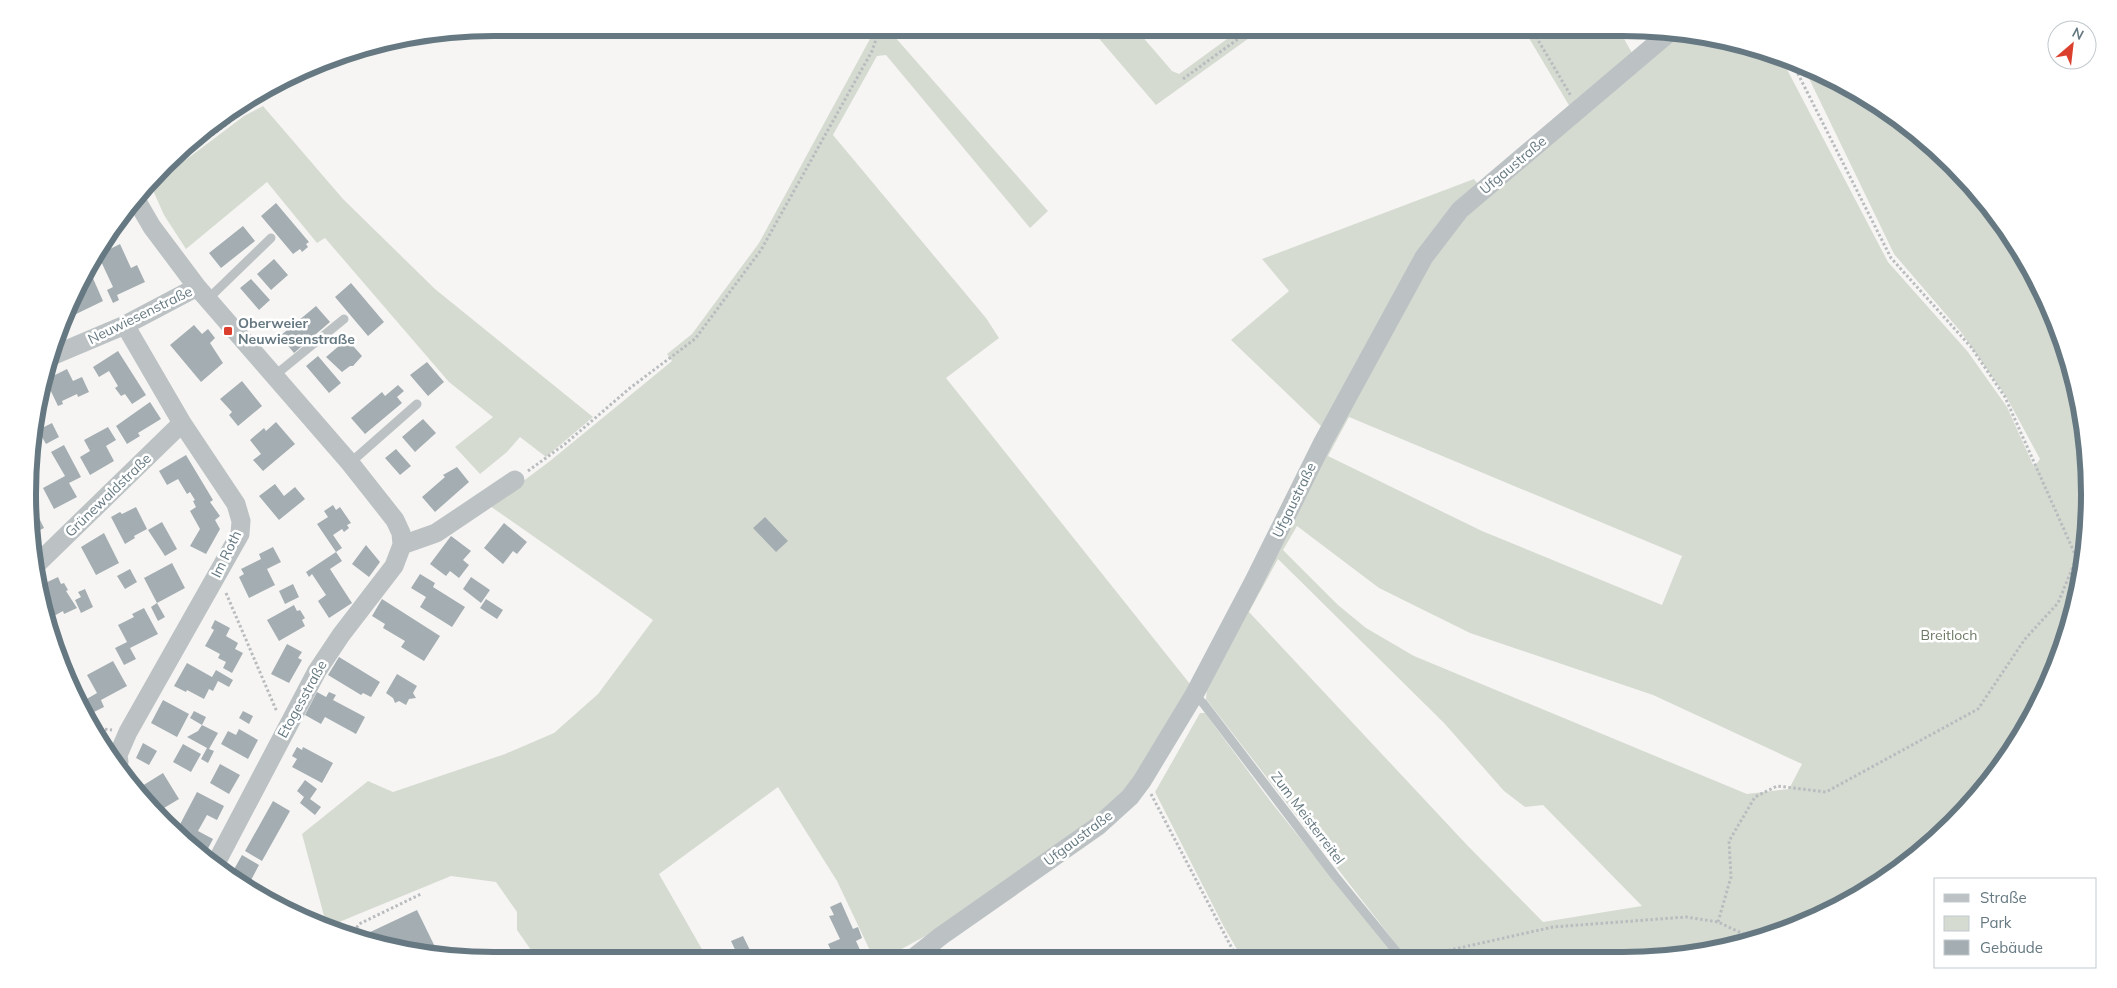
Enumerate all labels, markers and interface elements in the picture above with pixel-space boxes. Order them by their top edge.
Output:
north arrow [2047,20,2097,70]
text: N [2069,23,2087,44]
street label: Ufgaustraße [1476,132,1550,198]
street label: Neuwiesenstraße [85,282,195,348]
place label: Oberweier Neuwiesenstraße [238,314,355,348]
marker: Oberweier Neuwiesenstraße [222,325,234,337]
street label: Grünewaldstraße [61,449,155,541]
street label: Ufgaustraße [1268,459,1320,541]
street label: Im Roth [207,528,245,580]
park label: Breitloch [1921,626,1977,644]
street label: Etogesstraße [273,657,331,741]
street label: Zum Meisterreitel [1267,768,1349,868]
street label: Ufgaustraße [1040,806,1116,870]
legend [1934,878,2097,968]
text: Straße [1980,888,2027,907]
text: Park [1980,913,2012,932]
text: Gebäude [1980,938,2043,957]

